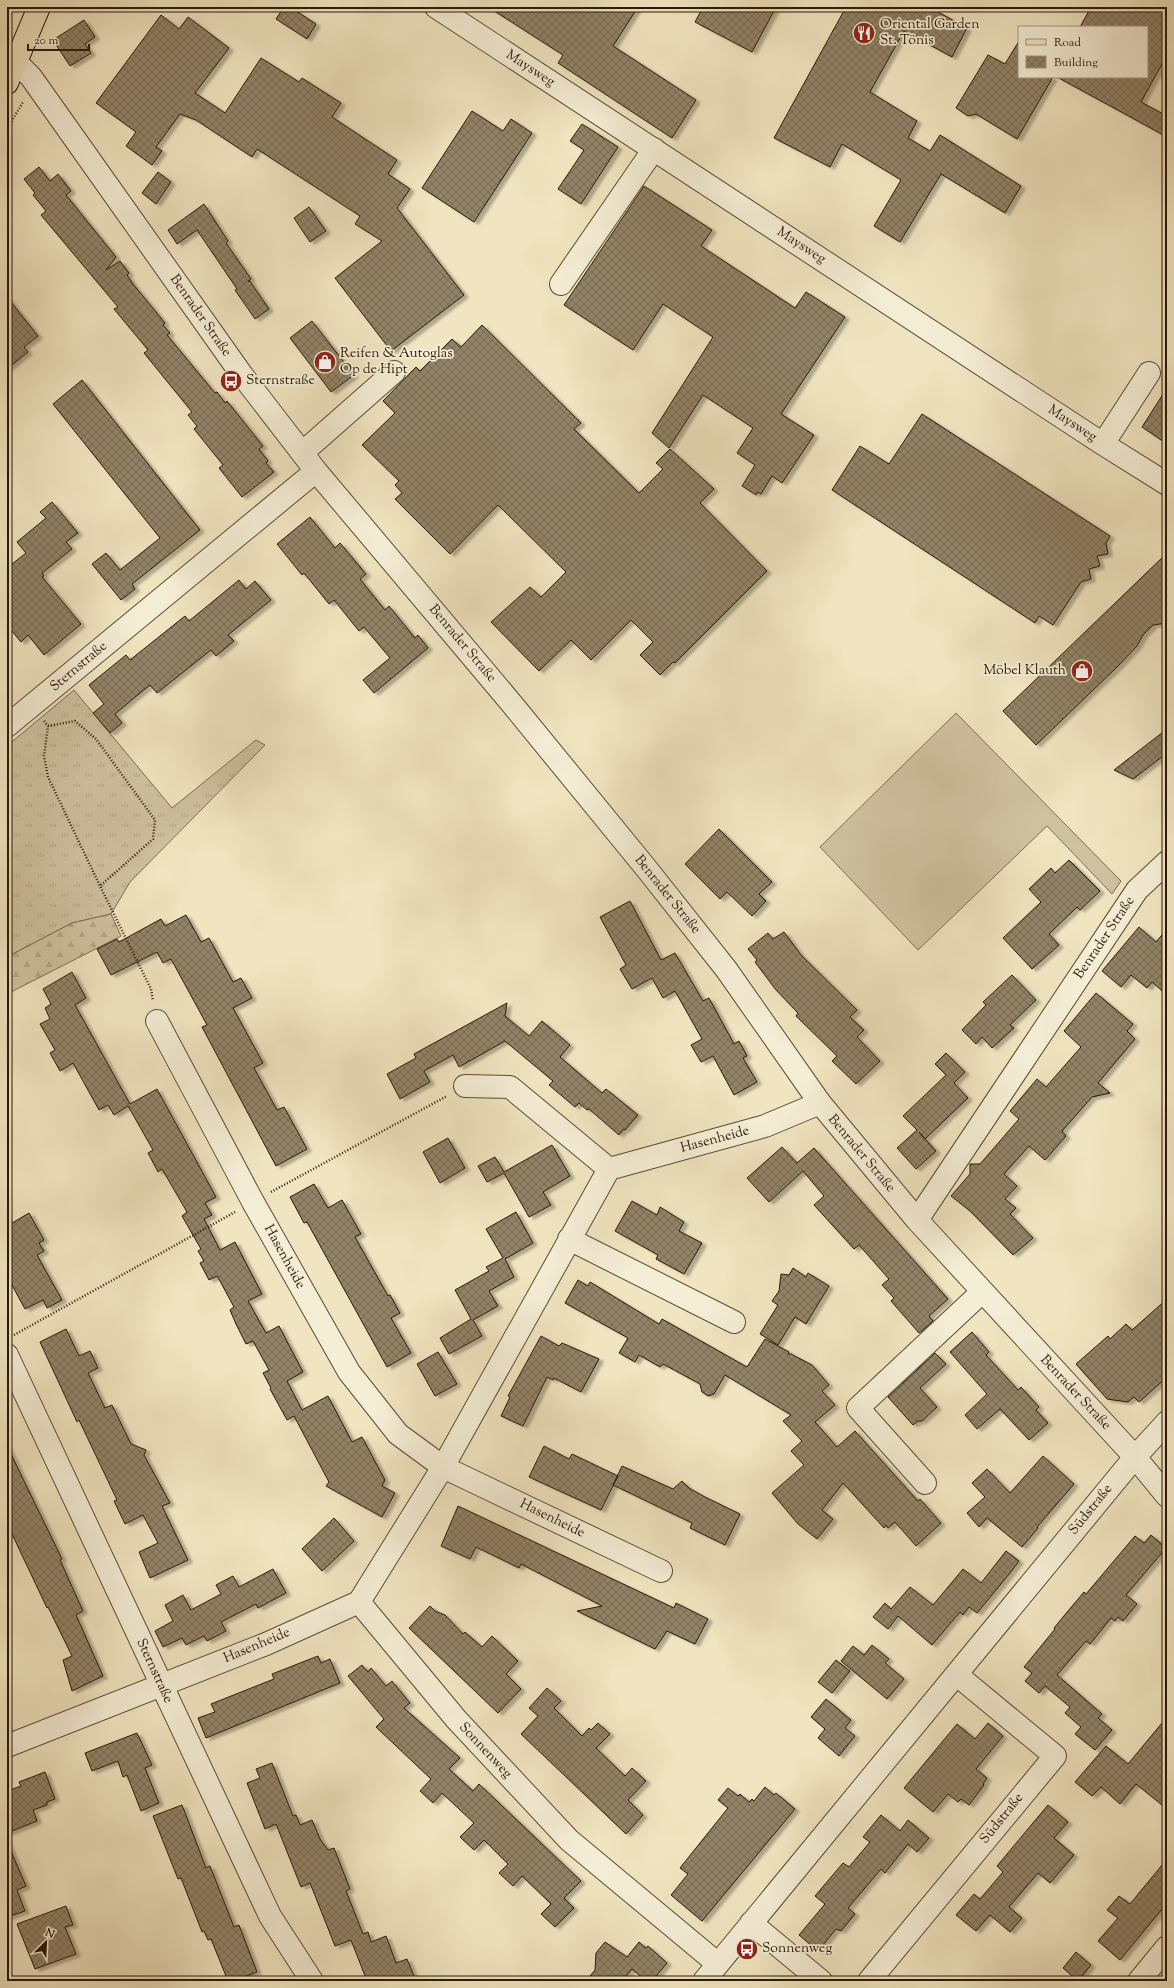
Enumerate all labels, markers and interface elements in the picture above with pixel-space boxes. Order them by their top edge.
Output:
place label: Oriental Garden St. Tönis [880,15,979,51]
restaurant icon: Oriental Garden St. Tönis [851,20,877,46]
scale bar [28,26,89,52]
legend [1018,26,1148,78]
text: 20 m [34,32,59,50]
text: Road [1054,34,1081,52]
street label: Maysweg [501,46,559,92]
text: Building [1054,54,1098,72]
street label: Maysweg [772,223,830,269]
street label: Benrader Straße [164,271,236,361]
place label: Reifen & Autoglas Op de Hipt [340,344,453,380]
shop icon: Reifen & Autoglas Op de Hipt [312,349,338,375]
bus stop icon: Sternstraße [218,368,244,394]
place label: Sternstraße [246,371,315,391]
street label: Maysweg [1043,401,1101,447]
street label: Benrader Straße [423,601,501,687]
street label: Sternstraße [46,637,112,697]
shop icon: Möbel Klauth [1069,658,1095,684]
place label: Möbel Klauth [983,661,1066,681]
street label: Benrader Straße [629,851,705,939]
street label: Benrader Straße [1070,893,1140,983]
street label: Benrader Straße [822,1111,900,1197]
street label: Hasenheide [678,1121,752,1159]
street label: Hasenheide [258,1221,310,1293]
street label: Benrader Straße [1035,1351,1115,1435]
street label: Südstraße [1064,1480,1118,1540]
street label: Hasenheide [516,1495,588,1543]
street label: Hasenheide [221,1623,293,1669]
street label: Sternstraße [130,1635,178,1707]
street label: Sonnenweg [454,1718,516,1784]
street label: Südstraße [975,1789,1029,1849]
north arrow [26,1922,66,1962]
text: N [41,1924,57,1943]
bus stop icon: Sonnenweg [734,1936,760,1962]
place label: Sonnenweg [762,1939,832,1959]

